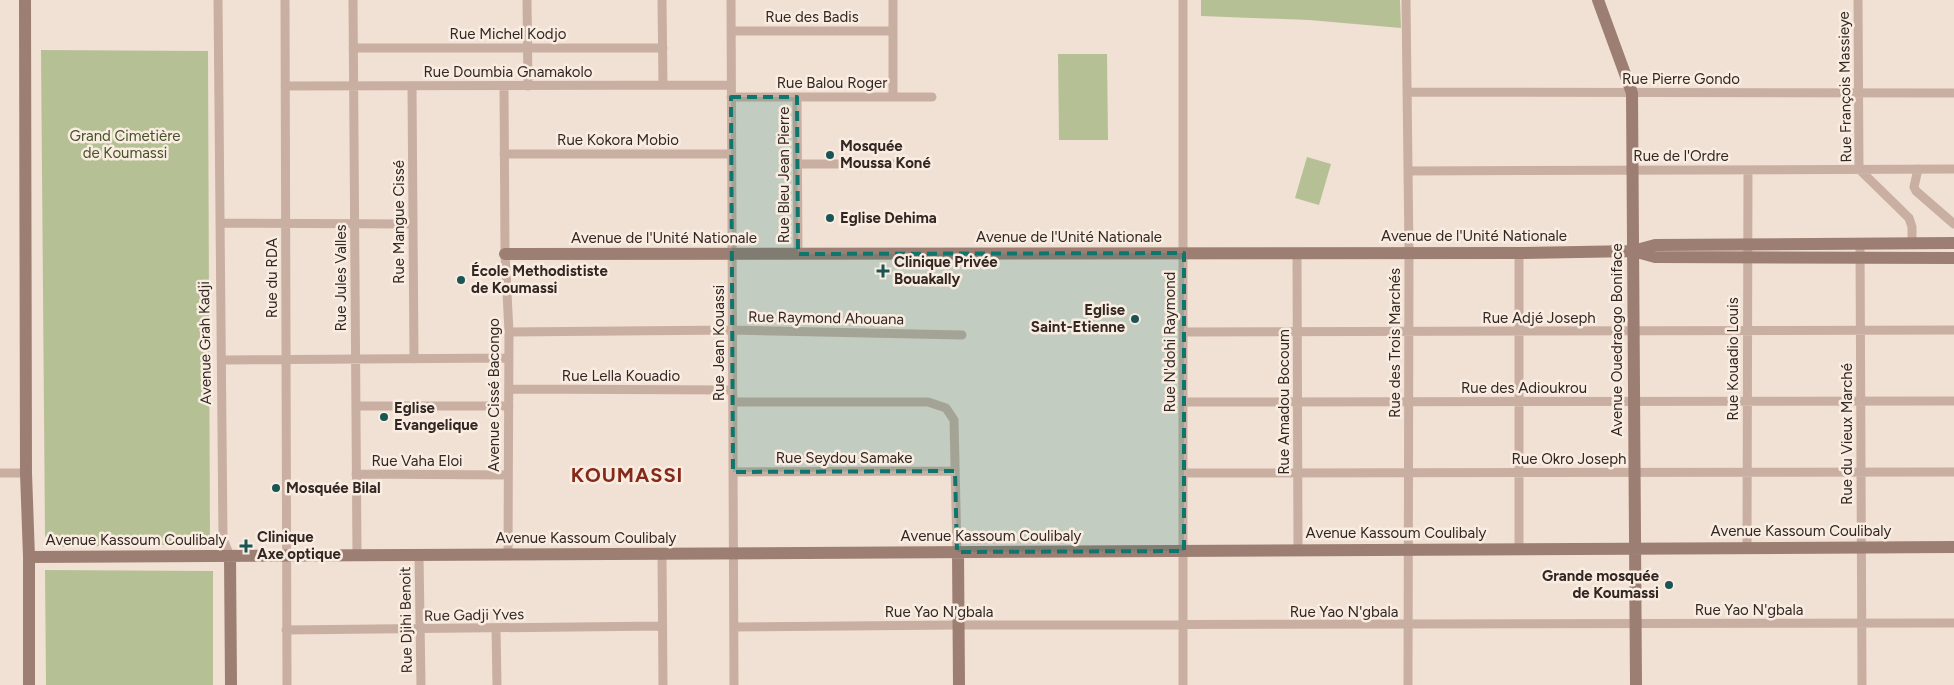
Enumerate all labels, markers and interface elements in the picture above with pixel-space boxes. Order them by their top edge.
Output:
street label: Rue des Badis [765,8,859,26]
street label: Rue François Massieye [1835,11,1855,163]
street label: Rue Michel Kodjo [450,25,567,43]
street label: Rue Doumbia Gnamakolo [423,63,593,81]
street label: Rue Pierre Gondo [1622,70,1740,88]
street label: Rue Balou Roger [777,74,887,92]
street label: Rue Bleu Jean Pierre [775,107,793,243]
park label: Grand Cimetière de Koumassi [70,127,180,162]
street label: Rue Kokora Mobio [557,131,679,149]
place label: Mosquée Moussa Koné [840,137,931,172]
street label: Rue de l'Ordre [1633,147,1729,165]
marker: Mosquée Moussa Koné [824,149,836,161]
street label: Rue Mangue Cissé [390,160,408,284]
place label: Eglise Dehima [840,209,937,227]
marker: Eglise Dehima [824,212,836,224]
street label: Rue Jules Valles [332,224,350,332]
street label: Avenue de l'Unité Nationale [1381,227,1567,245]
street label: Avenue de l'Unité Nationale [976,228,1162,246]
street label: Avenue de l'Unité Nationale [571,229,757,247]
street label: Rue du RDA [263,238,281,318]
street label: Avenue Ouedraogo Boniface [1608,243,1626,437]
place label: Clinique Privée Bouakally [894,253,998,288]
place label: École Methodististe de Koumassi [471,262,608,297]
marker: Clinique Privée Bouakally [876,264,890,278]
street label: Rue des Trois Marchés [1386,268,1404,418]
street label: Rue N'dohi Raymond [1161,272,1179,412]
marker: École Methodististe de Koumassi [455,274,467,286]
street label: Avenue Grah Kadji [195,281,215,405]
street label: Rue Jean Kouassi [710,285,728,401]
street label: Rue Kouadio Louis [1724,297,1742,421]
place label: Eglise Saint-Etienne [1031,301,1126,336]
street label: Rue Raymond Ahouana [748,308,904,328]
street label: Rue Adjé Joseph [1482,309,1596,327]
marker: Eglise Saint-Etienne [1129,313,1141,325]
street label: Avenue Cissé Bacongo [485,318,503,472]
street label: Rue Amadou Bocoum [1275,329,1293,475]
street label: Rue du Vieux Marché [1838,363,1856,505]
street label: Rue Lella Kouadio [562,367,680,385]
street label: Rue des Adioukrou [1461,379,1587,397]
place label: Eglise Evangelique [394,399,479,434]
marker: Eglise Evangelique [378,411,390,423]
street label: Rue Seydou Samake [776,449,912,467]
street label: Rue Okro Joseph [1512,450,1626,468]
street label: Rue Vaha Eloi [371,452,463,470]
district label: KOUMASSI [571,463,683,487]
place label: Mosquée Bilal [286,479,381,497]
marker: Mosquée Bilal [270,482,282,494]
street label: Avenue Kassoum Coulibaly [1711,522,1892,540]
street label: Avenue Kassoum Coulibaly [1306,524,1487,542]
street label: Avenue Kassoum Coulibaly [901,527,1082,545]
place label: Clinique Axe optique [257,528,341,563]
street label: Avenue Kassoum Coulibaly [496,529,677,547]
street label: Avenue Kassoum Coulibaly [46,531,227,549]
marker: Clinique Axe optique [239,539,253,553]
street label: Rue Djihi Benoit [396,566,416,673]
place label: Grande mosquée de Koumassi [1542,567,1660,602]
marker: Grande mosquée de Koumassi [1663,579,1675,591]
street label: Rue Yao N'gbala [1695,601,1803,619]
street label: Rue Yao N'gbala [885,603,993,621]
street label: Rue Yao N'gbala [1290,603,1398,621]
street label: Rue Gadji Yves [424,605,524,625]

